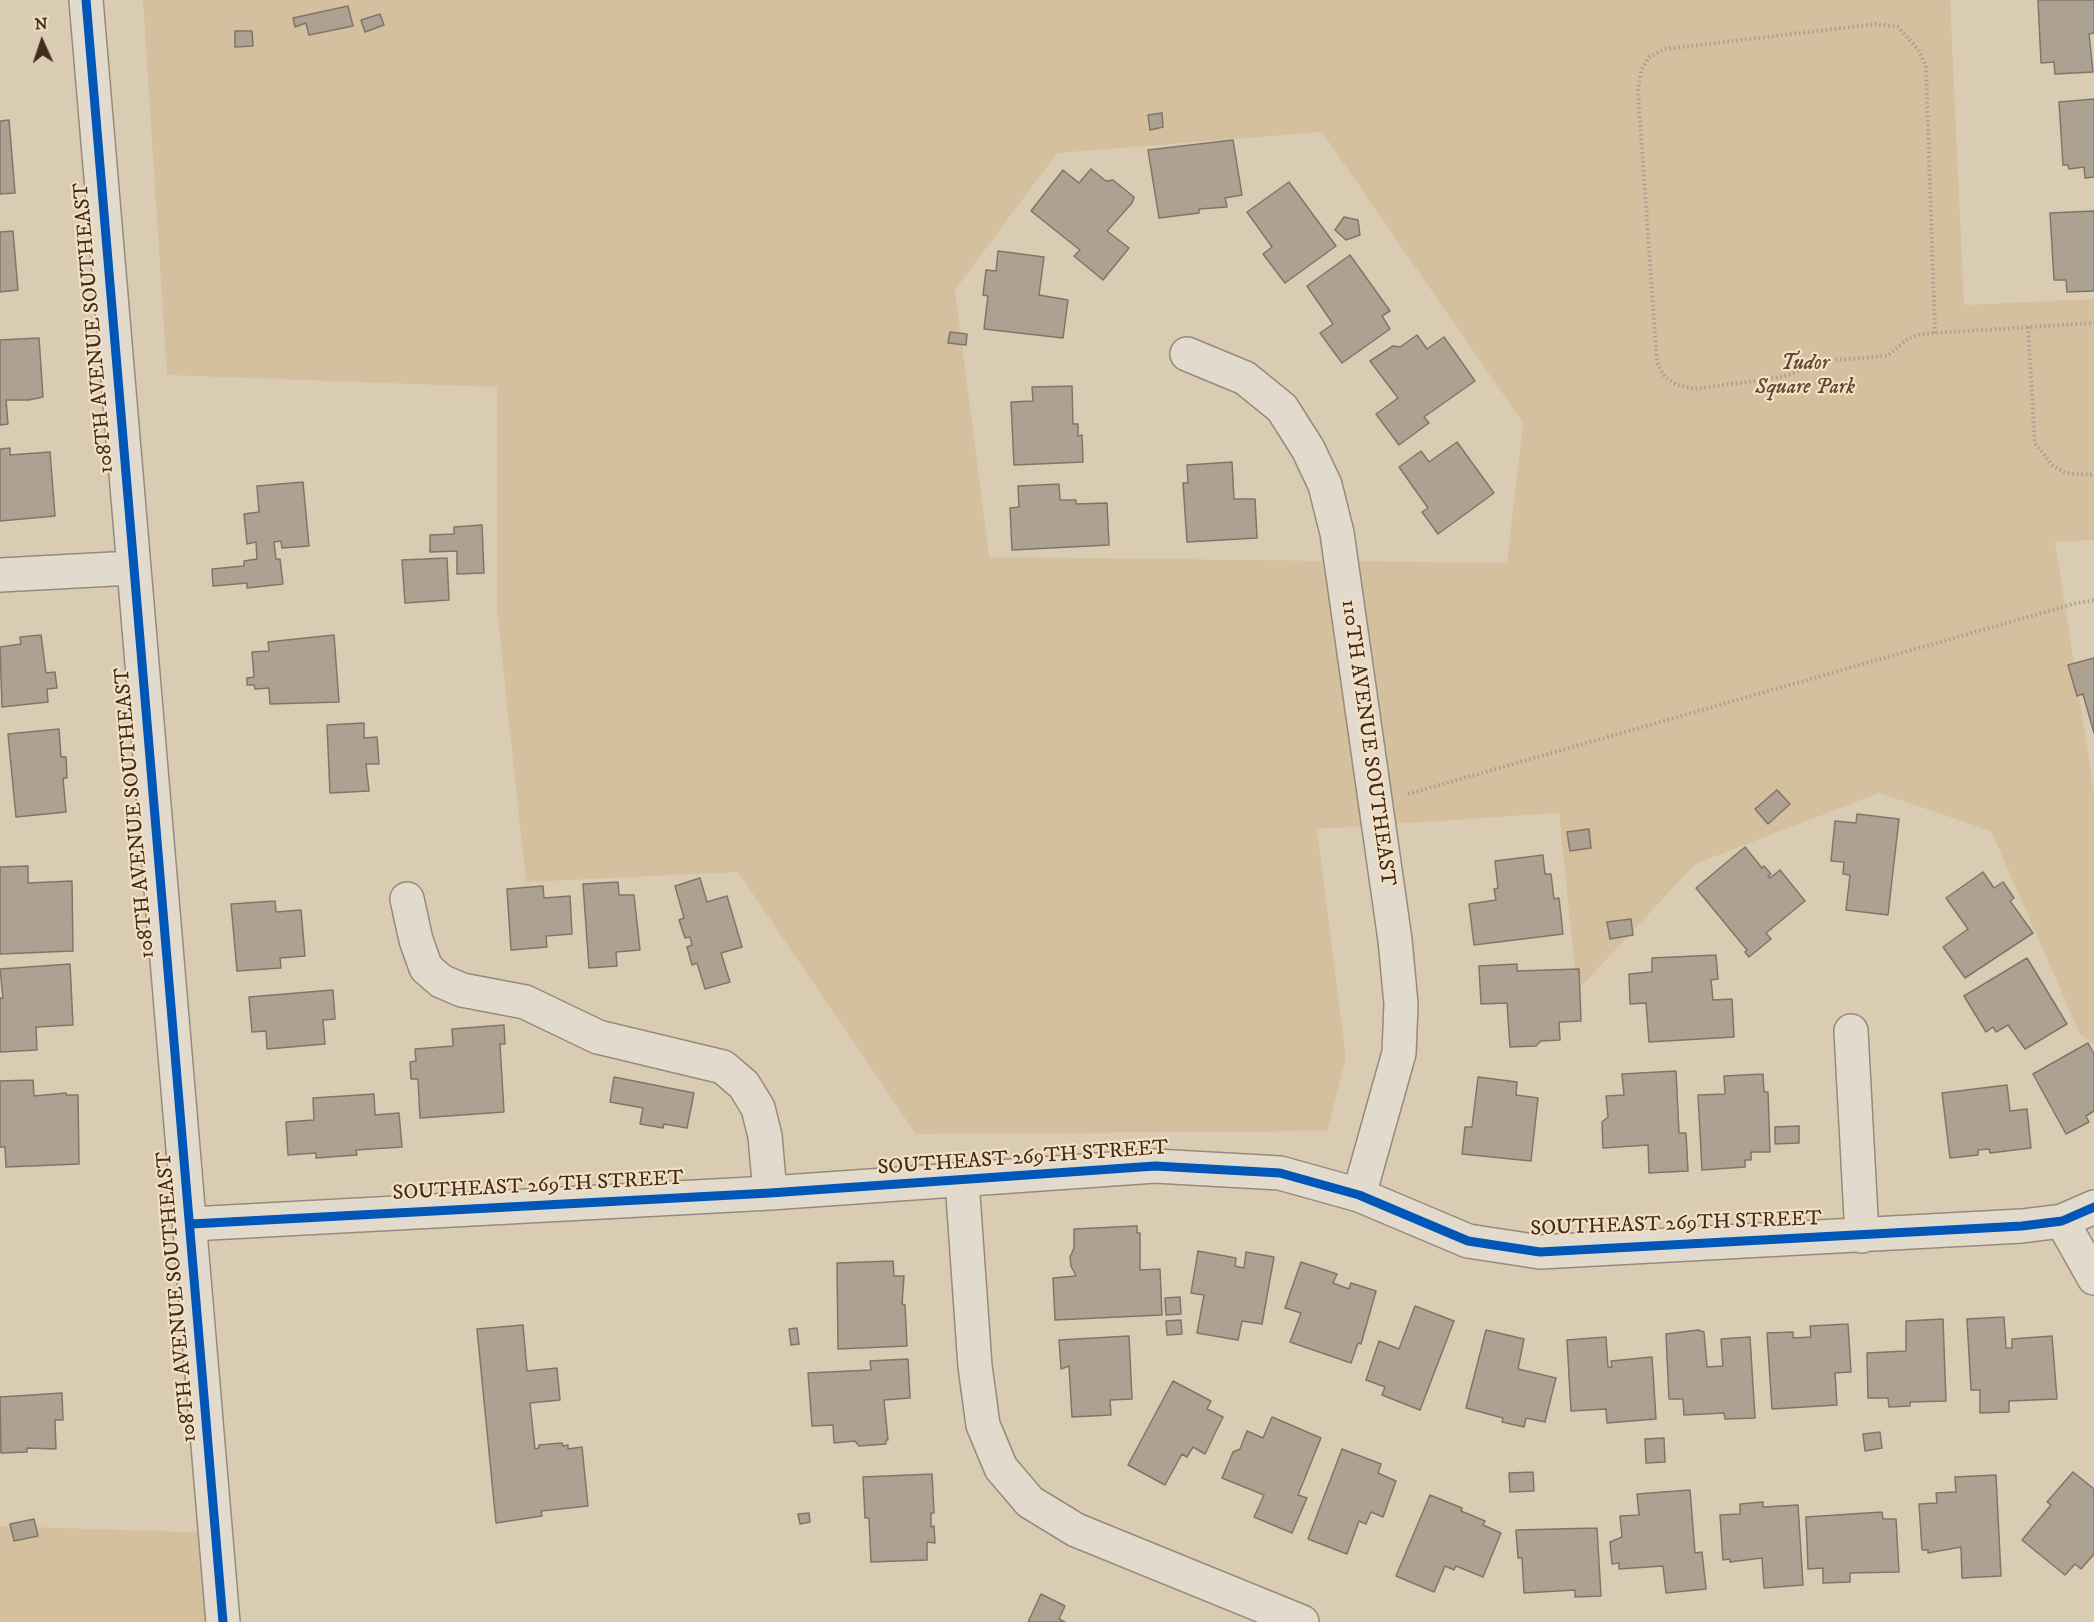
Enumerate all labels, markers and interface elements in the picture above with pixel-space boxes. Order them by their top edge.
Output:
north arrow [12,12,72,72]
text: N [34,14,48,34]
street label: 108TH AVENUE SOUTHEAST [70,181,120,475]
park label: Tudor Square Park [1755,352,1855,402]
street label: 110TH AVENUE SOUTHEAST [1334,598,1400,888]
street label: 108TH AVENUE SOUTHEAST [111,666,161,960]
street label: SOUTHEAST 269TH STREET [877,1136,1169,1182]
street label: 108TH AVENUE SOUTHEAST [153,1150,203,1444]
street label: SOUTHEAST 269TH STREET [392,1167,684,1207]
street label: SOUTHEAST 269TH STREET [1530,1207,1822,1243]

